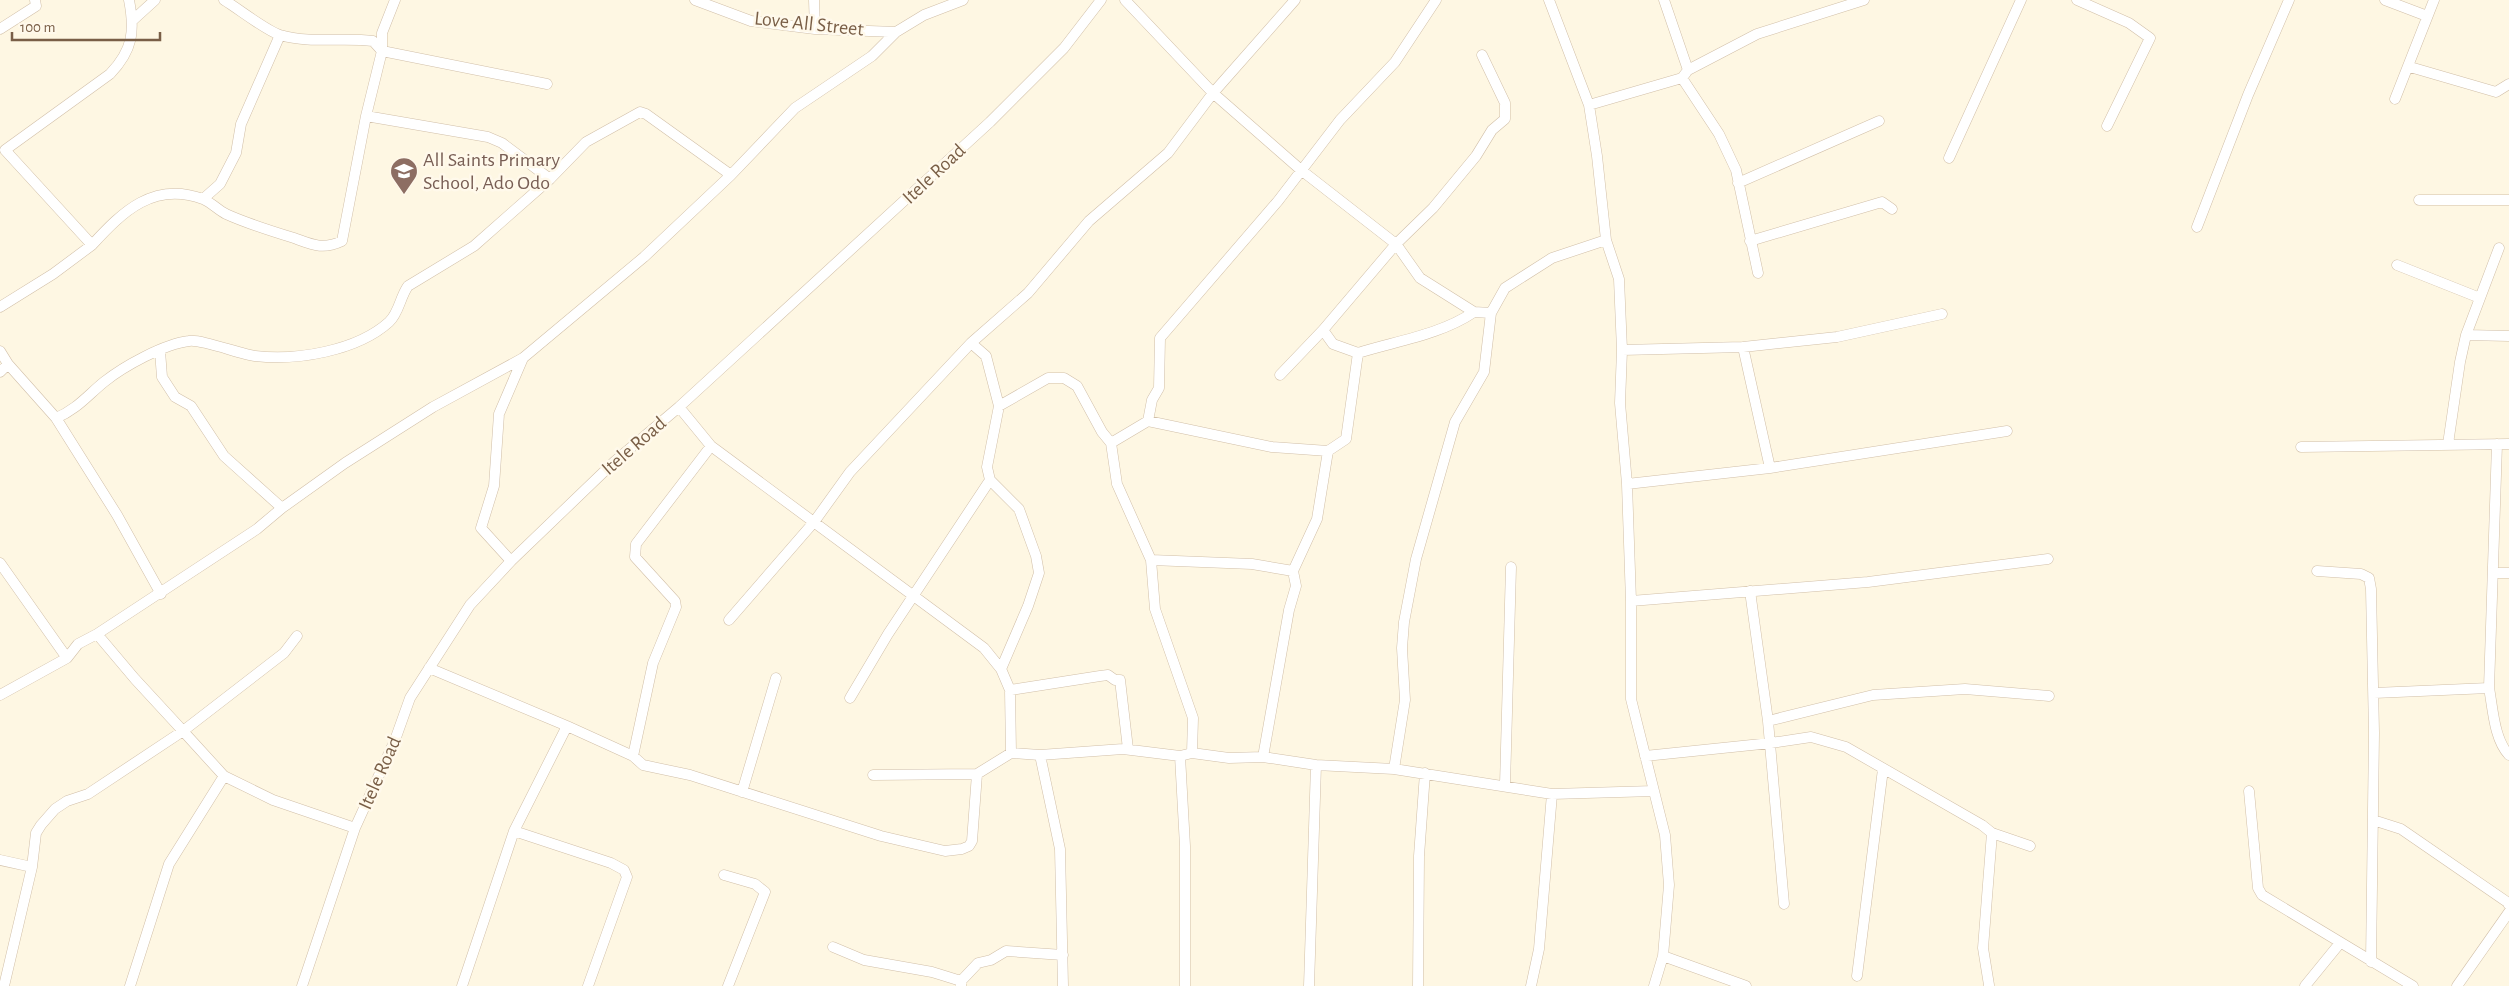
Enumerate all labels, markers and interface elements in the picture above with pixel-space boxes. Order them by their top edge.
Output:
street label: Love All Street [753,8,865,40]
scale bar [12,10,160,42]
text: 100 m [20,20,55,35]
street label: Itele Road [899,140,969,208]
place label: All Saints Primary School, Ado Odo [423,150,560,193]
school or university icon: All Saints Primary School, Ado Odo [389,156,419,195]
street label: Itele Road [598,413,670,479]
street label: Itele Road [355,733,405,813]

